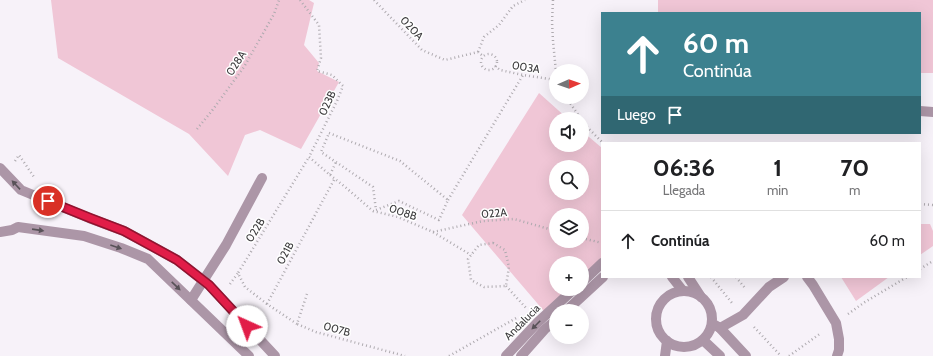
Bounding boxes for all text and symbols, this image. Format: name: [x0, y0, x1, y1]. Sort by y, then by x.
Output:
street label: 020A: [397, 13, 427, 43]
text: 60 m: [683, 26, 749, 60]
icon: ahead: [617, 28, 669, 80]
street label: 028A: [223, 48, 249, 78]
street label: 003A: [511, 58, 541, 76]
text: Continúa: [683, 60, 752, 82]
north arrow: [549, 64, 589, 104]
map controls: [549, 64, 589, 344]
street label: 023B: [315, 88, 339, 118]
icon: arrive: [664, 104, 686, 126]
text: Luego: [617, 106, 656, 124]
button: sound: [549, 112, 589, 152]
text: 06:36: [653, 153, 715, 182]
text: 1: [773, 153, 782, 182]
text: 70: [840, 153, 869, 182]
button: search: [549, 160, 589, 200]
one-way arrow: [11, 180, 21, 190]
text: Llegada: [663, 182, 705, 198]
text: min: [767, 182, 788, 198]
text: m: [849, 182, 860, 198]
pin: [31, 184, 65, 218]
icon: arrive: [37, 190, 59, 212]
street label: 008B: [387, 201, 419, 223]
street label: 022A: [480, 205, 508, 221]
button: layers: [549, 208, 589, 248]
street label: 022B: [242, 215, 268, 245]
one-way arrow: [32, 226, 44, 233]
icon: ahead: [617, 230, 639, 252]
text: Continúa: [651, 232, 709, 250]
text: 60 m: [869, 232, 905, 250]
street label: 021B: [273, 239, 297, 267]
one-way arrow: [111, 244, 123, 250]
button: +: [549, 256, 589, 296]
one-way arrow: [171, 281, 181, 291]
street label: Andalucia: [501, 301, 543, 343]
button: −: [549, 304, 589, 344]
position arrow: [226, 305, 268, 347]
street label: 007B: [322, 319, 352, 339]
one-way arrow: [531, 320, 540, 330]

